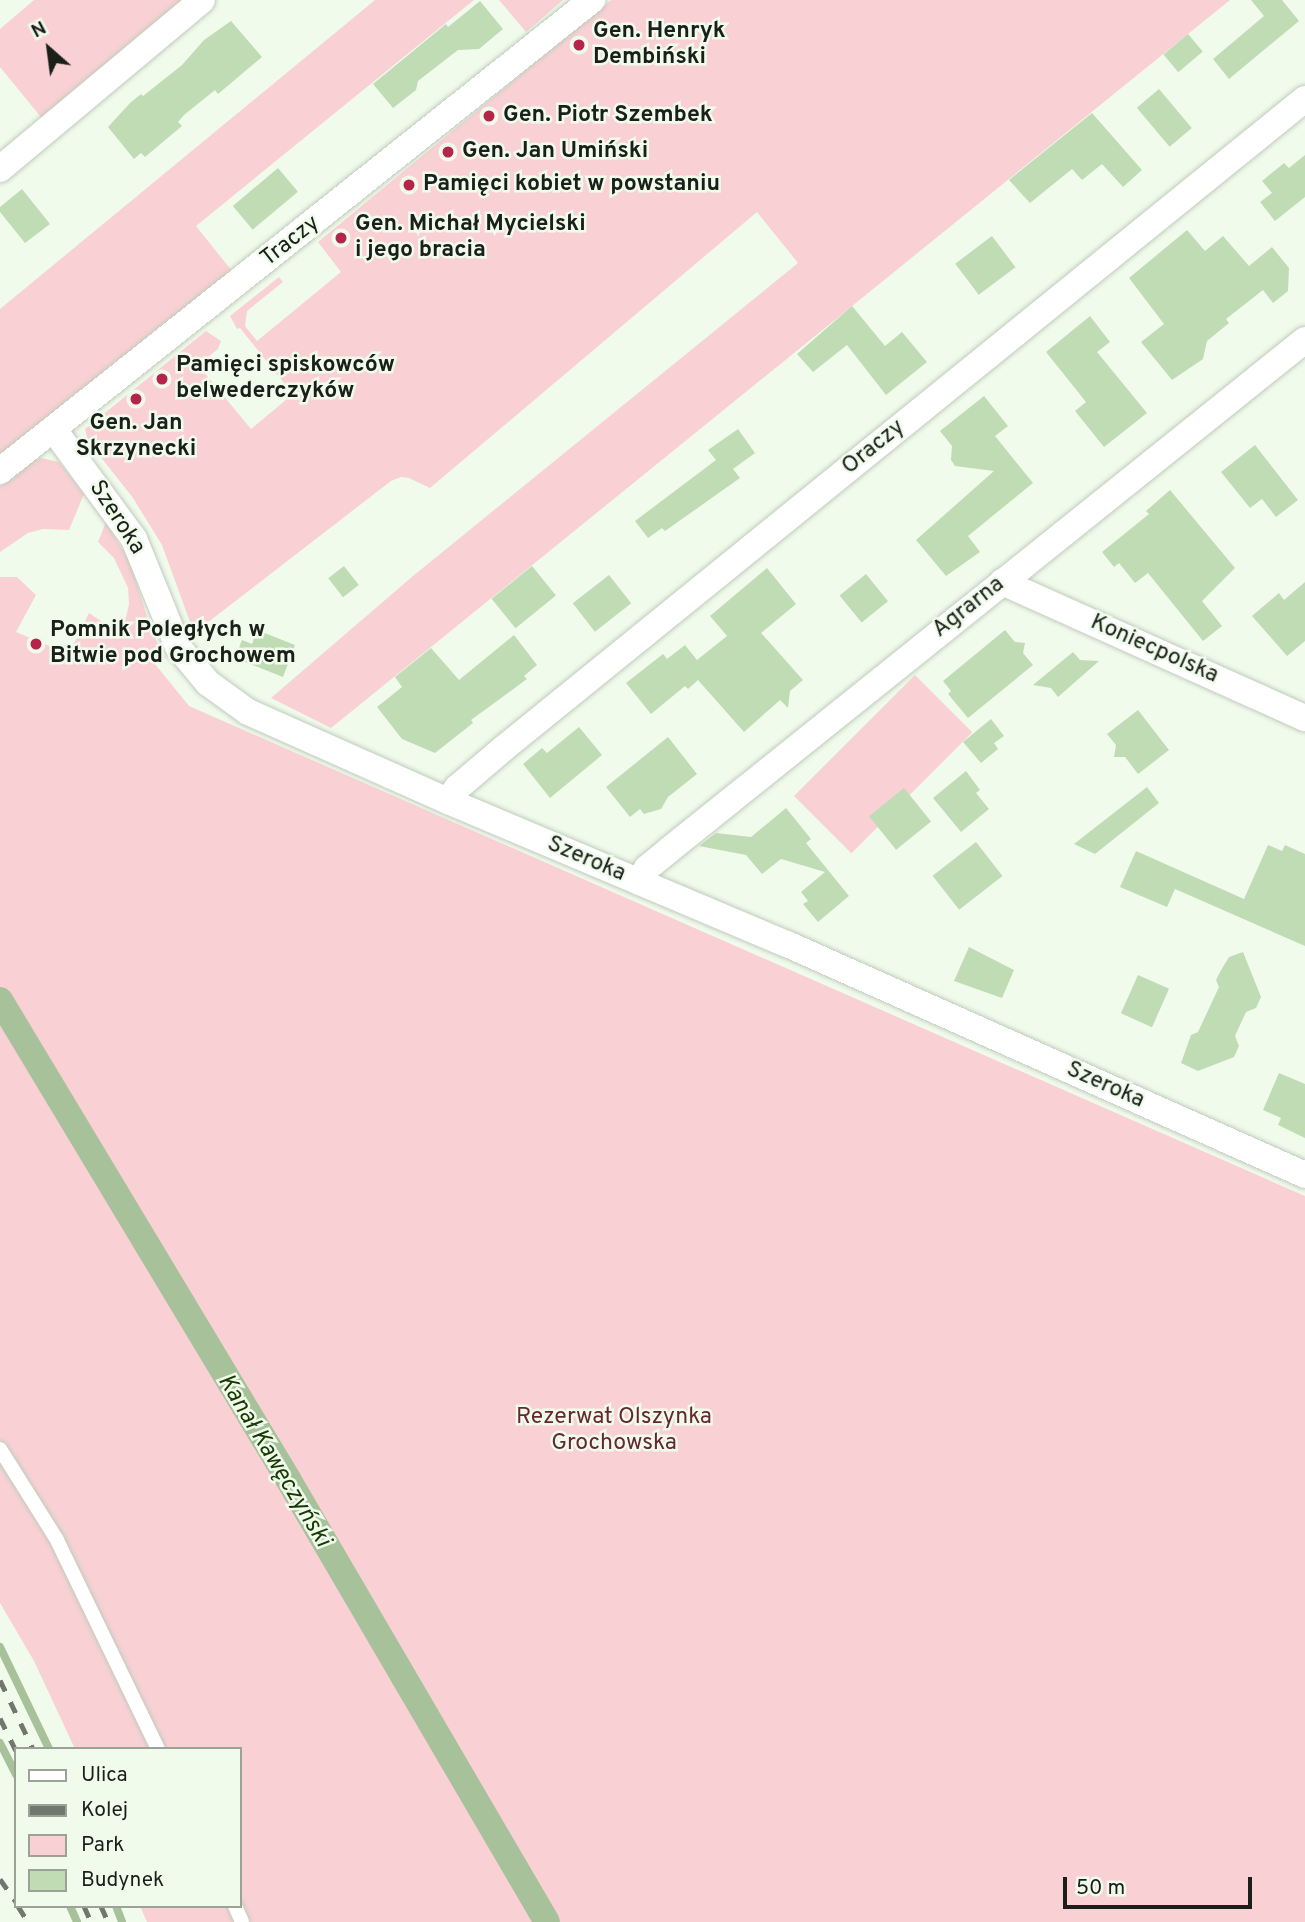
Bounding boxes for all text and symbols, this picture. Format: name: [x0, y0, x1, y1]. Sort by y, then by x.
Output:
north arrow: [14, 14, 84, 84]
text: N: [27, 17, 51, 44]
place label: Gen. Henryk Dembiński: [593, 18, 726, 72]
marker: Gen. Henryk Dembiński: [571, 37, 587, 53]
place label: Gen. Piotr Szembek: [503, 102, 713, 130]
marker: Gen. Piotr Szembek: [481, 108, 497, 124]
place label: Gen. Jan Umiński: [462, 138, 648, 166]
marker: Gen. Jan Umiński: [440, 144, 456, 160]
place label: Pamięci kobiet w powstaniu: [423, 171, 720, 199]
marker: Pamięci kobiet w powstaniu: [401, 177, 417, 193]
street label: Traczy: [256, 210, 326, 274]
place label: Gen. Michał Mycielski i jego bracia: [355, 211, 586, 265]
marker: Gen. Michał Mycielski i jego bracia: [333, 230, 349, 246]
place label: Pamięci spiskowców belwederczyków: [176, 352, 395, 406]
marker: Pamięci spiskowców belwederczyków: [154, 371, 170, 387]
marker: Gen. Jan Skrzynecki: [128, 391, 144, 407]
place label: Gen. Jan Skrzynecki: [76, 410, 196, 464]
street label: Oraczy: [837, 414, 911, 482]
street label: Szeroka: [82, 476, 150, 560]
street label: Agrarna: [928, 571, 1010, 645]
street label: Koniecpolska: [1086, 609, 1222, 691]
place label: Pomnik Poległych w Bitwie pod Grochowem: [50, 617, 296, 671]
marker: Pomnik Poległych w Bitwie pod Grochowem: [28, 636, 44, 652]
street label: Szeroka: [543, 831, 629, 889]
street label: Szeroka: [1062, 1057, 1148, 1115]
water label: Kanał Kawęczyński: [210, 1369, 336, 1553]
park label: Rezerwat Olszynka Grochowska: [516, 1404, 712, 1458]
legend: [14, 1747, 242, 1908]
text: Ulica: [81, 1762, 128, 1789]
text: Kolej: [81, 1797, 128, 1824]
text: Park: [81, 1832, 124, 1859]
scale bar: [1067, 1862, 1256, 1906]
text: Budynek: [81, 1867, 164, 1894]
text: 50 m: [1076, 1875, 1125, 1902]

